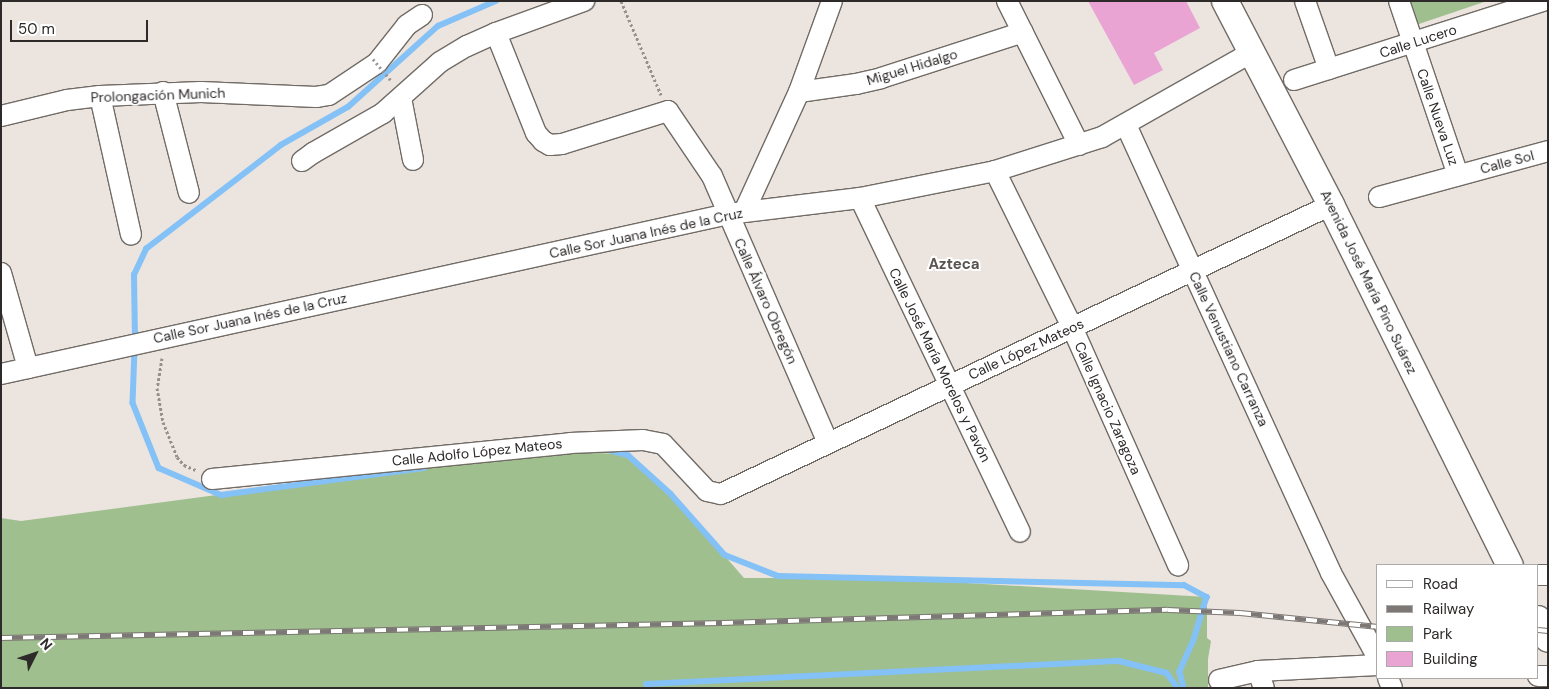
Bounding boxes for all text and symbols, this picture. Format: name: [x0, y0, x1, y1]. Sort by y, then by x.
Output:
scale bar: [12, 10, 150, 42]
text: 50 m: [18, 19, 55, 39]
street label: Calle Lucero: [1377, 21, 1459, 61]
street label: Miguel Hidalgo: [865, 45, 959, 89]
street label: Calle Nueva Luz: [1414, 66, 1462, 168]
street label: Prolongación Munich: [90, 84, 226, 106]
street label: Calle Sol: [1478, 147, 1536, 177]
street label: Avenida José María Pino Suárez: [1317, 187, 1421, 377]
street label: Calle Sor Juana Inés de la Cruz: [548, 204, 744, 262]
street label: Calle Álvaro Obregón: [731, 236, 801, 366]
district label: Azteca: [928, 256, 980, 274]
street label: Calle José María Morelos y Pavón: [886, 265, 994, 465]
street label: Calle Venustiano Carranza: [1186, 269, 1272, 429]
street label: Calle Sor Juana Inés de la Cruz: [152, 289, 348, 347]
street label: Calle López Mateos: [966, 315, 1086, 383]
street label: Calle Ignacio Zaragoza: [1071, 339, 1145, 477]
street label: Calle Adolfo López Mateos: [391, 435, 563, 469]
legend: [1376, 564, 1539, 679]
text: Road: [1423, 574, 1458, 594]
text: Railway: [1423, 599, 1474, 619]
text: Park: [1423, 624, 1453, 644]
north arrow: [10, 629, 60, 679]
text: N: [36, 634, 56, 654]
text: Building: [1423, 649, 1478, 669]

